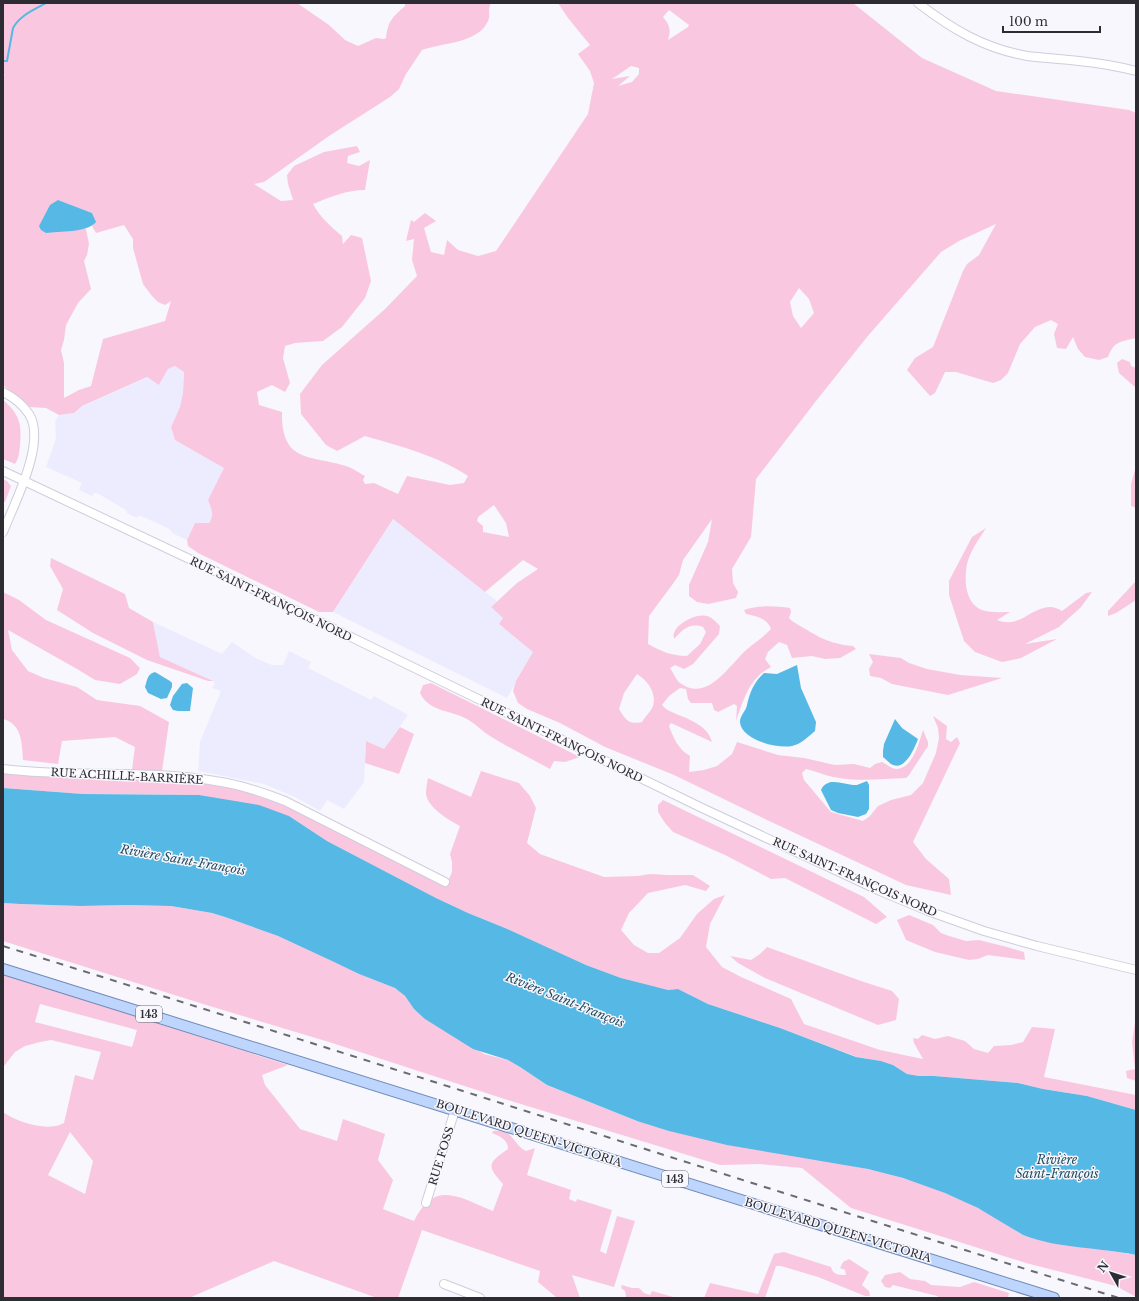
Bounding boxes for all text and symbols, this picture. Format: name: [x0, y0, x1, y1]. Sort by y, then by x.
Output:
scale bar: [1003, 8, 1100, 34]
text: 100 m: [1009, 14, 1048, 29]
street label: RUE SAINT-FRANÇOIS NORD: [188, 554, 355, 645]
street label: RUE SAINT-FRANÇOIS NORD: [479, 695, 646, 786]
street label: RUE ACHILLE-BARRIÈRE: [50, 765, 204, 787]
street label: RUE SAINT-FRANÇOIS NORD: [771, 834, 940, 920]
water label: Rivière Saint-François: [118, 841, 247, 878]
water label: Rivière Saint-François: [503, 968, 627, 1030]
road number: 143: [136, 1006, 162, 1022]
street label: BOULEVARD QUEEN-VICTORIA: [434, 1096, 624, 1170]
street label: RUE FOSS: [425, 1125, 457, 1187]
water label: Rivière Saint-François: [1015, 1152, 1099, 1181]
road number: 143: [662, 1171, 688, 1187]
street label: BOULEVARD QUEEN-VICTORIA: [743, 1195, 934, 1265]
north arrow: [1091, 1253, 1131, 1293]
text: N: [1095, 1258, 1112, 1275]

